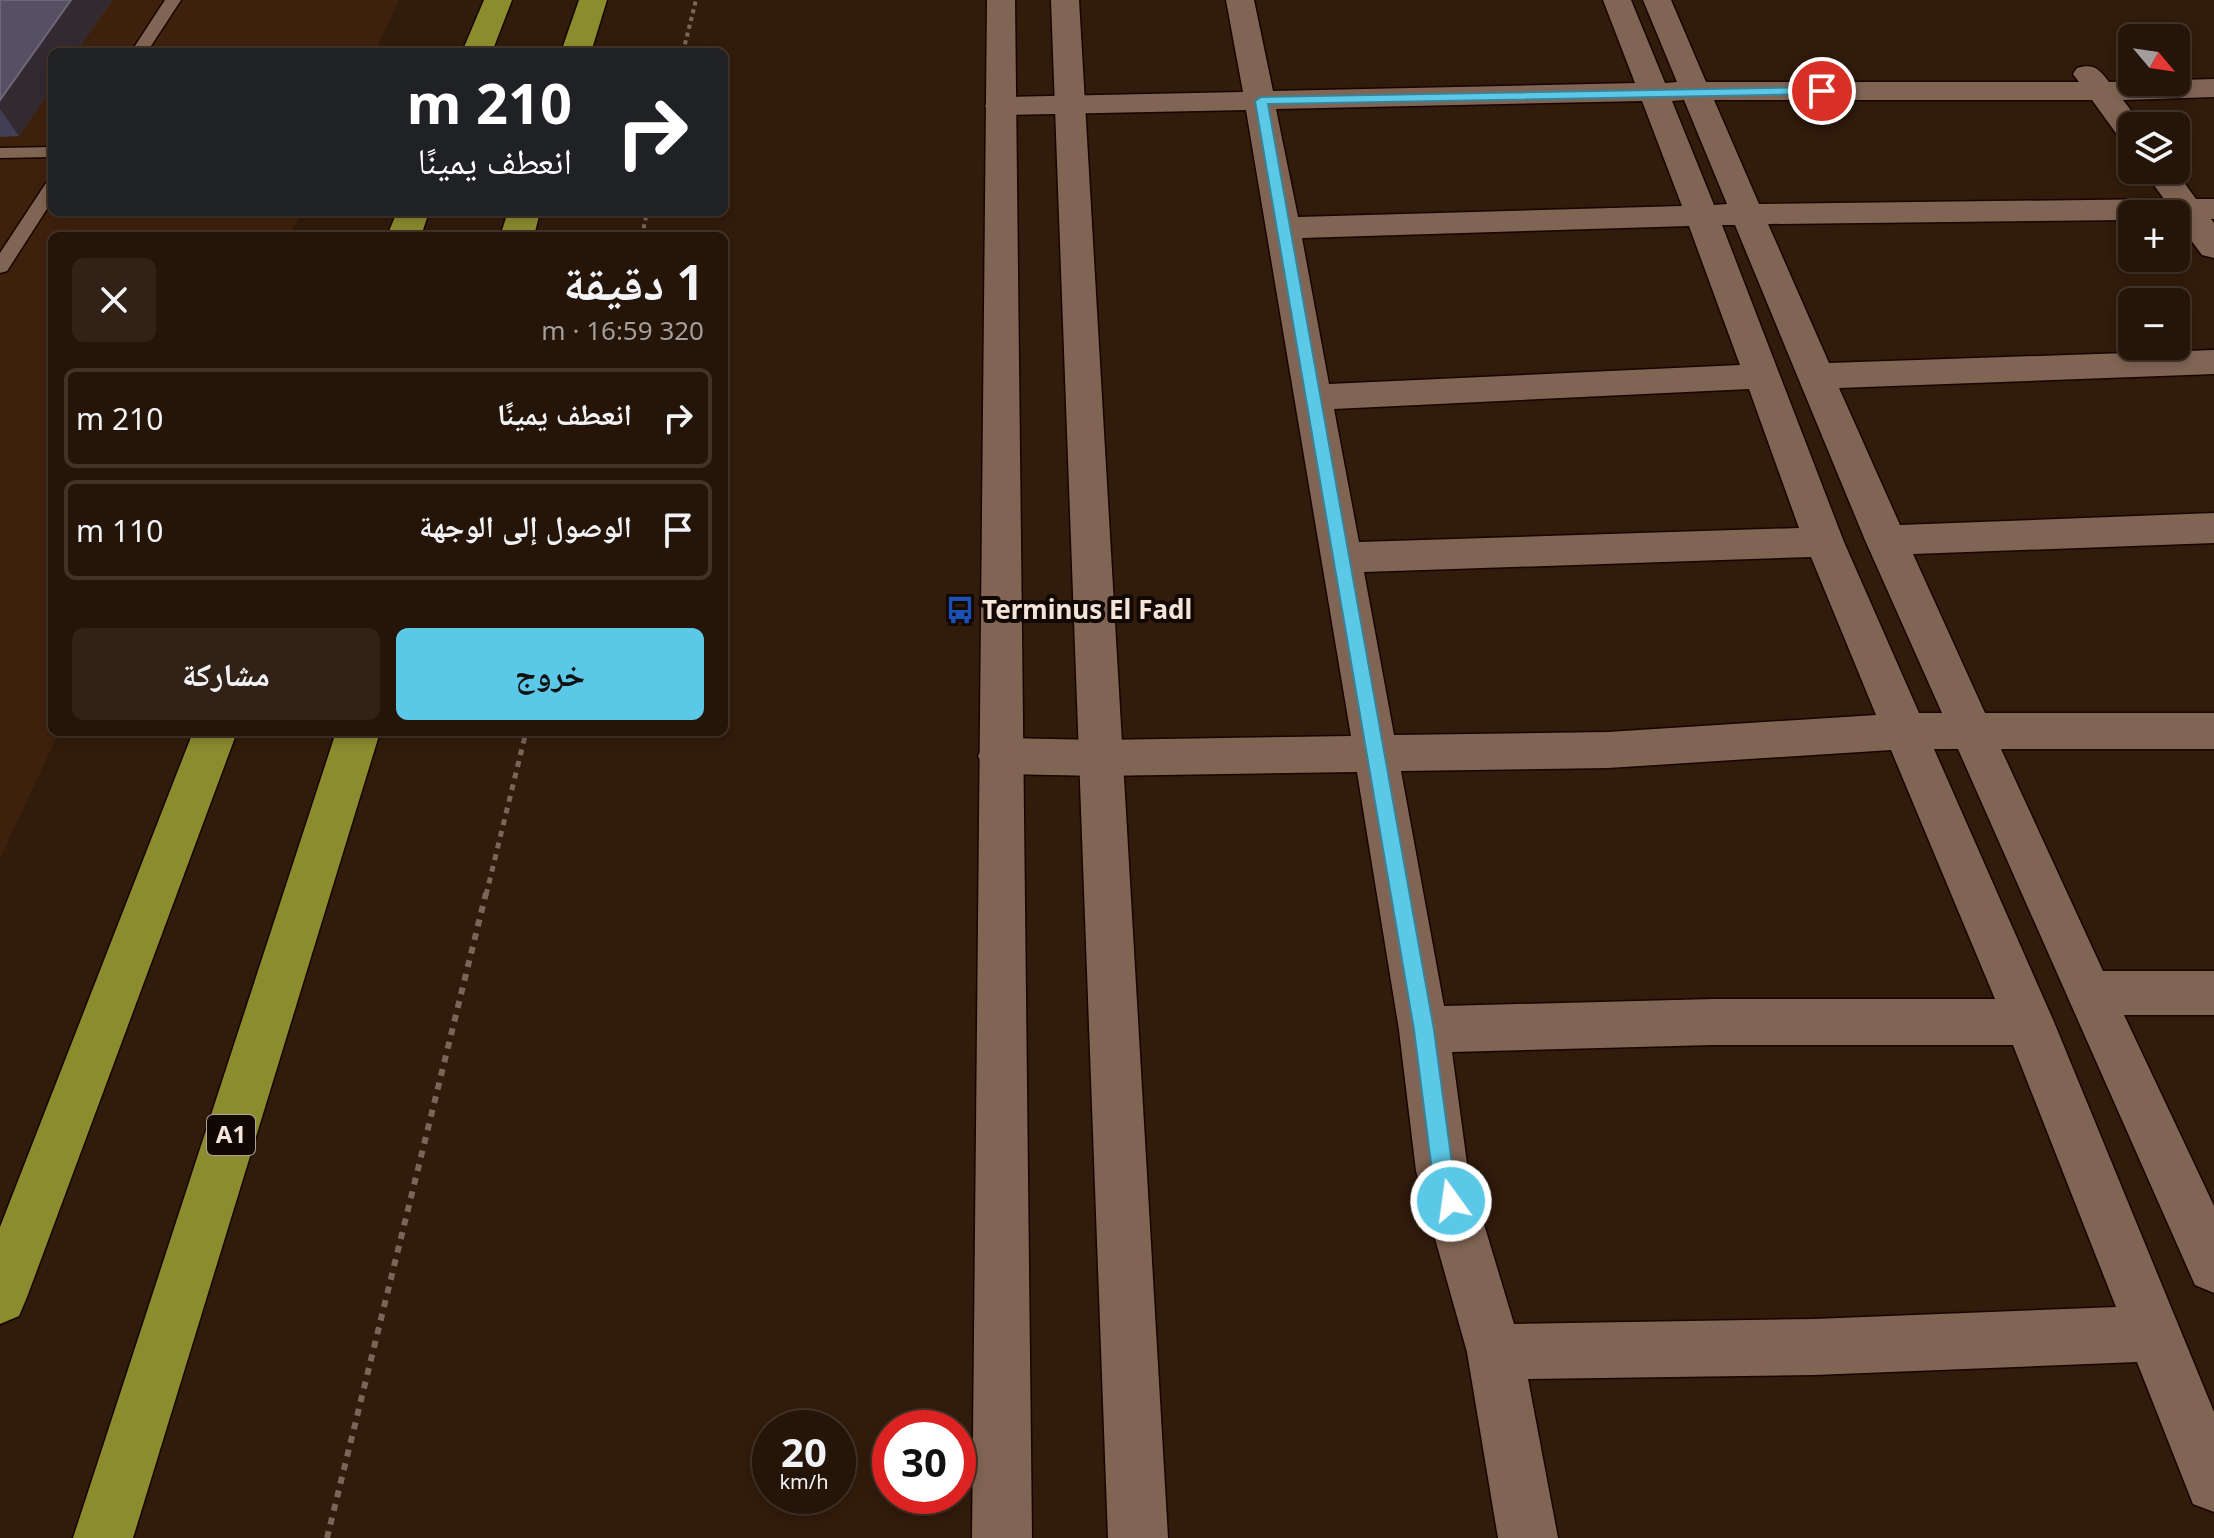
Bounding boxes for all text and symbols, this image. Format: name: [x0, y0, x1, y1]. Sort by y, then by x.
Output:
north arrow: [2118, 24, 2190, 96]
map controls: [2118, 24, 2190, 360]
pin: [1788, 57, 1856, 125]
text: 210 m: [407, 64, 572, 140]
icon: arrive: [1800, 69, 1844, 113]
icon: right: [600, 80, 704, 184]
button: layers: [2118, 112, 2190, 184]
text: انعطف يمينًا: [417, 136, 572, 185]
button: +: [2118, 200, 2190, 272]
text: 1 دقيقة: [563, 249, 704, 314]
button: close: [72, 258, 156, 342]
button: −: [2118, 288, 2190, 360]
text: 320 m · 16:59: [541, 312, 704, 348]
text: انعطف يمينًا: [497, 393, 632, 434]
icon: right: [656, 396, 700, 440]
text: 210 m: [76, 398, 163, 439]
text: الوصول إلى الوجهة: [419, 505, 632, 546]
icon: arrive: [656, 508, 700, 552]
text: 110 m: [76, 510, 163, 551]
place label: Terminus El Fadl: [982, 591, 1192, 627]
bus stop icon: Terminus El Fadl: [945, 595, 975, 625]
button: مشاركة: [72, 628, 380, 720]
button: خروج: [396, 628, 704, 720]
road number: A1: [207, 1115, 255, 1155]
position arrow: [1409, 1159, 1493, 1243]
speed limit sign: 30: [872, 1410, 976, 1514]
text: 20: [781, 1424, 827, 1479]
text: km/h: [779, 1468, 829, 1495]

